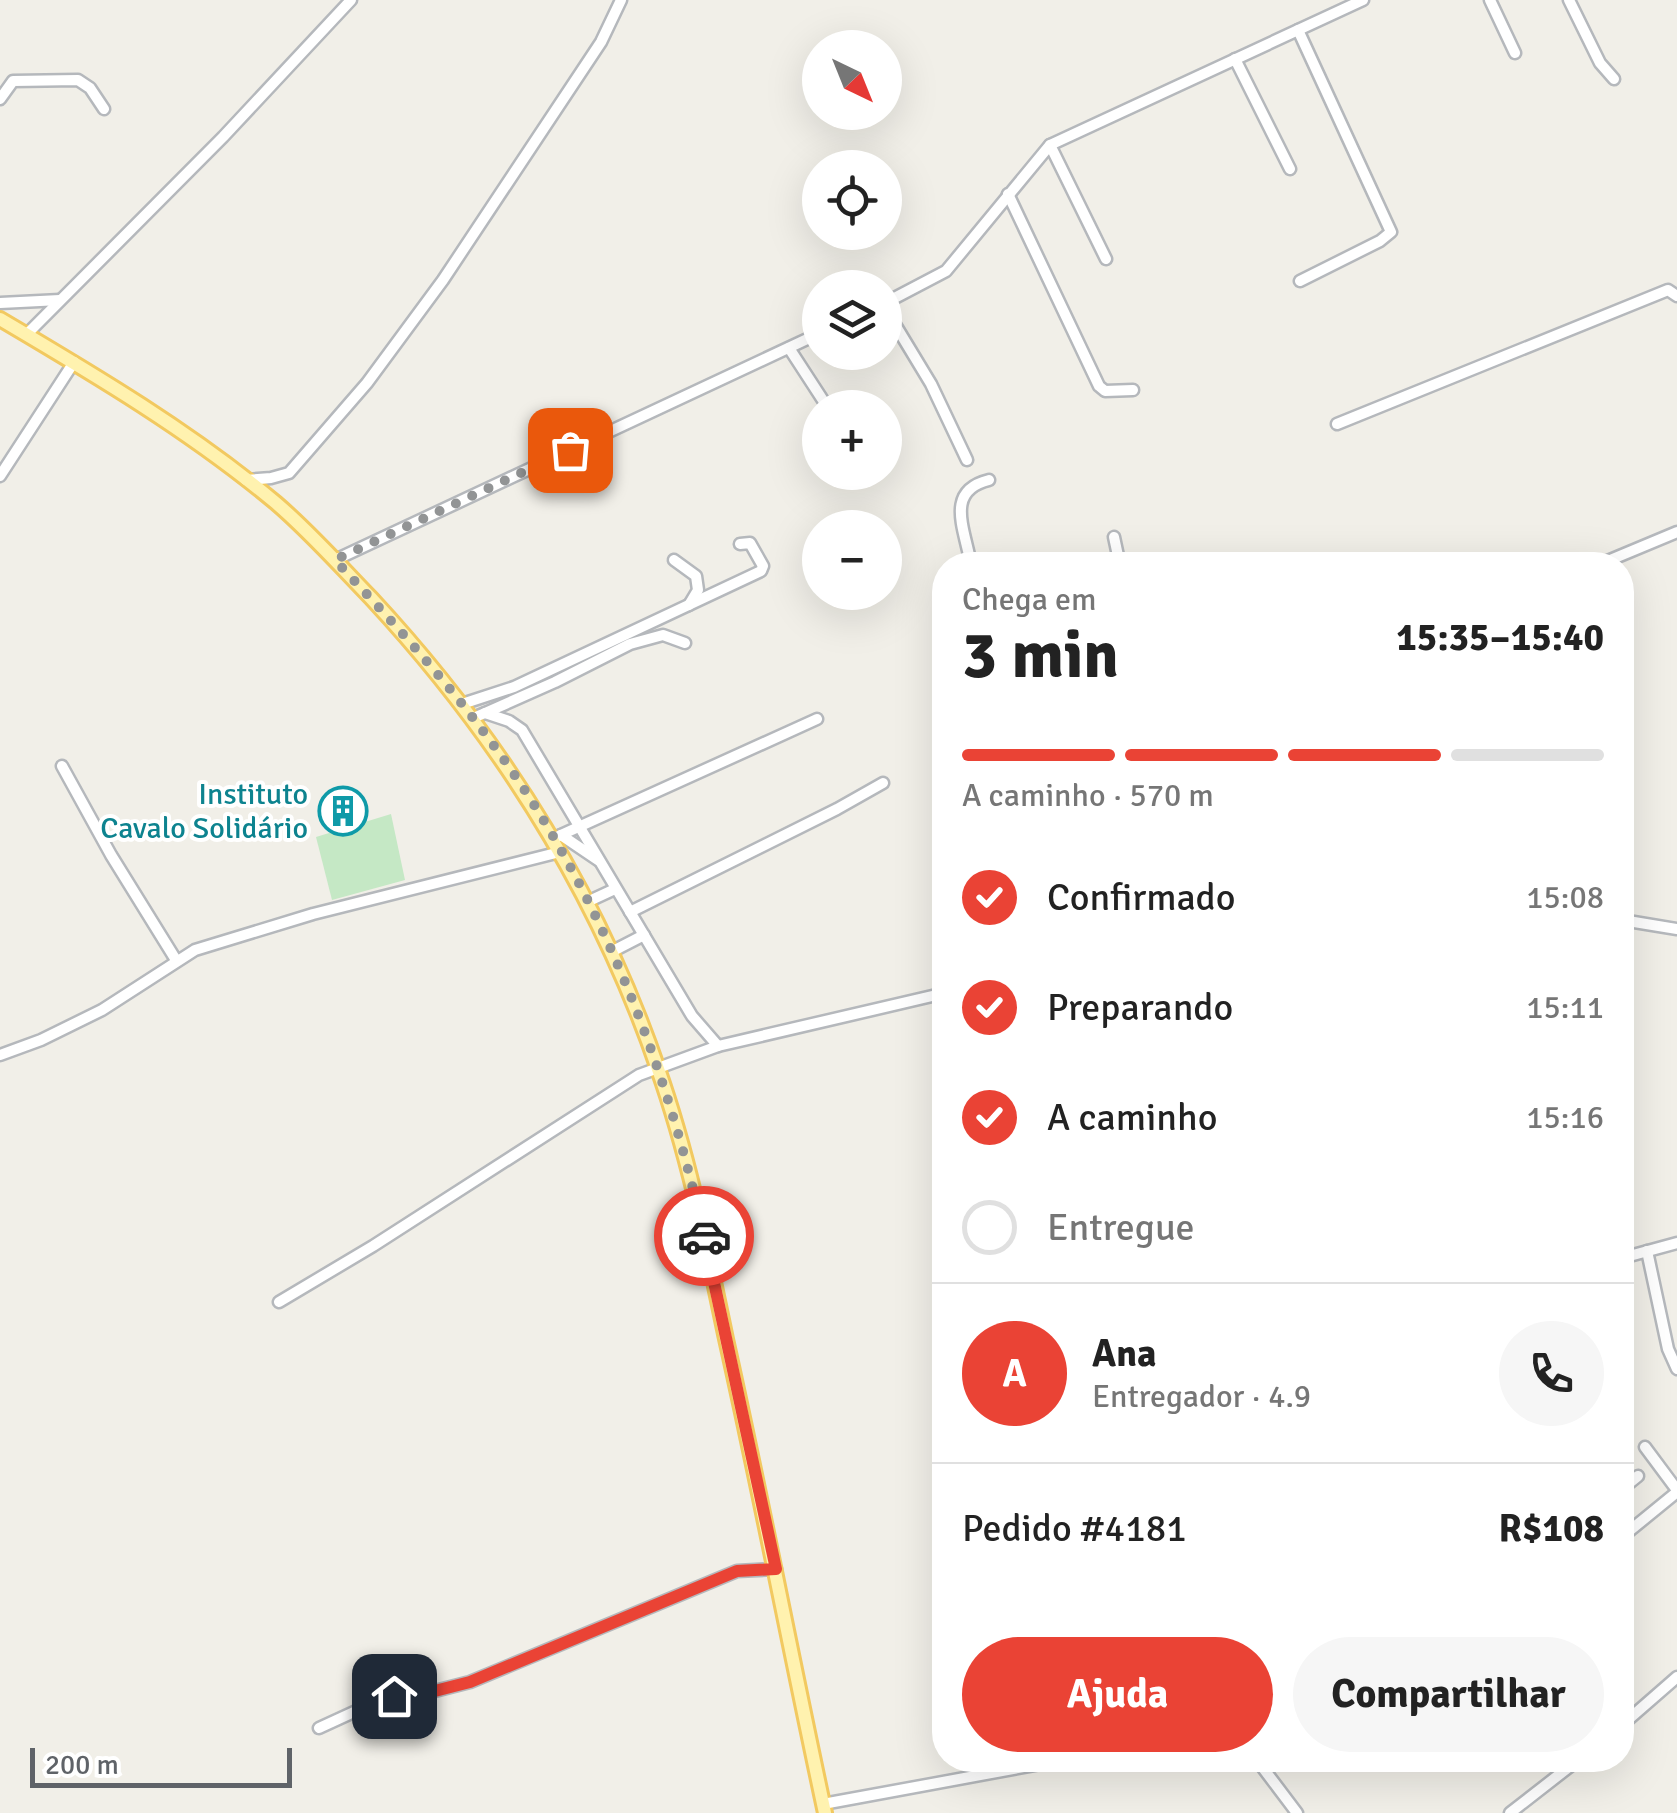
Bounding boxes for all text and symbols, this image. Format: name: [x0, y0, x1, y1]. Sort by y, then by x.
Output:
north arrow: [802, 30, 902, 130]
map controls: [802, 30, 902, 610]
button: locate: [802, 150, 902, 250]
button: layers: [802, 270, 902, 370]
button: +: [802, 390, 902, 490]
pin: [528, 408, 613, 493]
icon: bag: [543, 423, 598, 478]
button: −: [802, 510, 902, 610]
text: Chega em: [962, 580, 1096, 619]
text: 15:35–15:40: [1396, 614, 1604, 661]
text: 3 min: [962, 616, 1119, 696]
place label: Instituto Cavalo Solidário: [100, 776, 308, 847]
text: A caminho · 570 m: [962, 776, 1214, 815]
building icon: Instituto Cavalo Solidário: [317, 785, 369, 837]
icon: check: [962, 870, 1017, 925]
text: Confirmado: [1047, 874, 1236, 921]
text: 15:08: [1526, 878, 1604, 917]
icon: check: [962, 980, 1017, 1035]
text: Preparando: [1047, 984, 1233, 1031]
text: 15:11: [1526, 988, 1604, 1027]
icon: check: [962, 1090, 1017, 1145]
text: A caminho: [1047, 1094, 1218, 1141]
text: 15:16: [1526, 1098, 1604, 1137]
courier: [654, 1186, 754, 1286]
text: Entregue: [1047, 1204, 1195, 1251]
icon: car: [677, 1209, 732, 1264]
button: phone: [1499, 1321, 1604, 1426]
text: Ana: [1092, 1330, 1157, 1377]
text: A: [1002, 1350, 1027, 1397]
text: Entregador · 4.9: [1092, 1377, 1311, 1416]
text: Pedido #4181: [962, 1505, 1187, 1552]
text: R$108: [1499, 1505, 1604, 1552]
button: Ajuda: [962, 1637, 1273, 1752]
button: Compartilhar: [1293, 1637, 1604, 1752]
pin: [352, 1654, 437, 1739]
icon: home: [367, 1669, 422, 1724]
scale bar: [30, 1743, 292, 1788]
text: 200 m: [45, 1748, 119, 1782]

